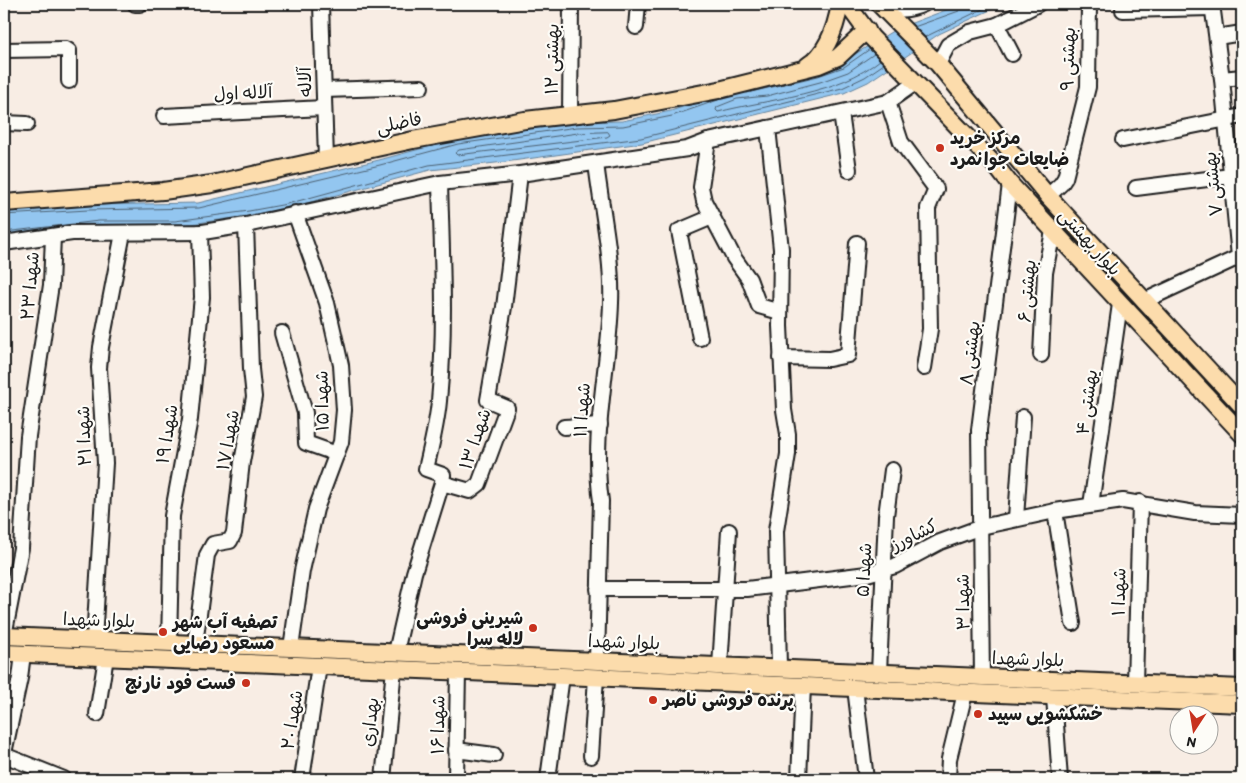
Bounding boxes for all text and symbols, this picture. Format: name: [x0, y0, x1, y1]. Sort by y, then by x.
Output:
street label: بهشتی ۱۲: [540, 23, 564, 95]
street label: بهشتی ۹: [1056, 27, 1080, 91]
street label: آلاله: [293, 65, 317, 97]
street label: آلاله اول: [213, 80, 274, 106]
street label: فاضلی: [374, 107, 424, 139]
place label: مرکز خرید ضایعات جوانمرد: [950, 127, 1069, 171]
marker: مرکز خرید ضایعات جوانمرد: [934, 142, 946, 154]
street label: بهشتی ۷: [1199, 150, 1227, 218]
street label: بلوار بهشتی: [1054, 204, 1126, 280]
street label: شهدا ۲۳: [16, 251, 44, 321]
street label: بهشتی ۶: [1013, 258, 1041, 324]
street label: بهشتی ۸: [955, 319, 985, 387]
street label: یهشتی ۴: [1072, 368, 1102, 436]
street label: شهدا ۱۵: [310, 370, 334, 432]
street label: شهدا ۱۱: [569, 382, 595, 438]
street label: شهدا ۱۹: [151, 403, 183, 465]
street label: شهدا ۲۱: [72, 405, 96, 467]
street label: شهدا ۱۳: [454, 406, 496, 472]
street label: شهدا ۱۷: [212, 408, 244, 472]
street label: کشاورز: [885, 514, 941, 557]
street label: شهدا ۵: [852, 542, 876, 598]
street label: شهدا ۱: [1108, 568, 1130, 616]
street label: شهدا ۳: [952, 573, 974, 631]
place label: شیرینی فروشی لاله سرا: [416, 607, 523, 650]
street label: بلوار شهدا: [62, 608, 136, 632]
place label: تصفیه آب شهر مسعود رضایی: [171, 611, 278, 655]
marker: شیرینی فروشی لاله سرا: [527, 622, 539, 634]
marker: تصفیه آب شهر مسعود رضایی: [157, 626, 169, 638]
street label: بلوار شهدا: [587, 630, 661, 654]
street label: بلوار شهدا: [991, 647, 1065, 671]
place label: فست فود نارنج: [125, 672, 236, 694]
marker: فست فود نارنج: [240, 677, 252, 689]
street label: شهدا ۲۰: [276, 689, 308, 751]
place label: پرنده فروشی ناصر: [661, 689, 794, 712]
marker: پرنده فروشی ناصر: [647, 694, 659, 706]
street label: شهدا ۱۶: [426, 695, 450, 755]
street label: بهداری: [356, 696, 384, 748]
place label: خشکشویی سپید: [988, 703, 1103, 726]
north arrow: [1168, 706, 1218, 756]
marker: خشکشویی سپید: [972, 708, 984, 720]
text: N: [1185, 733, 1198, 752]

